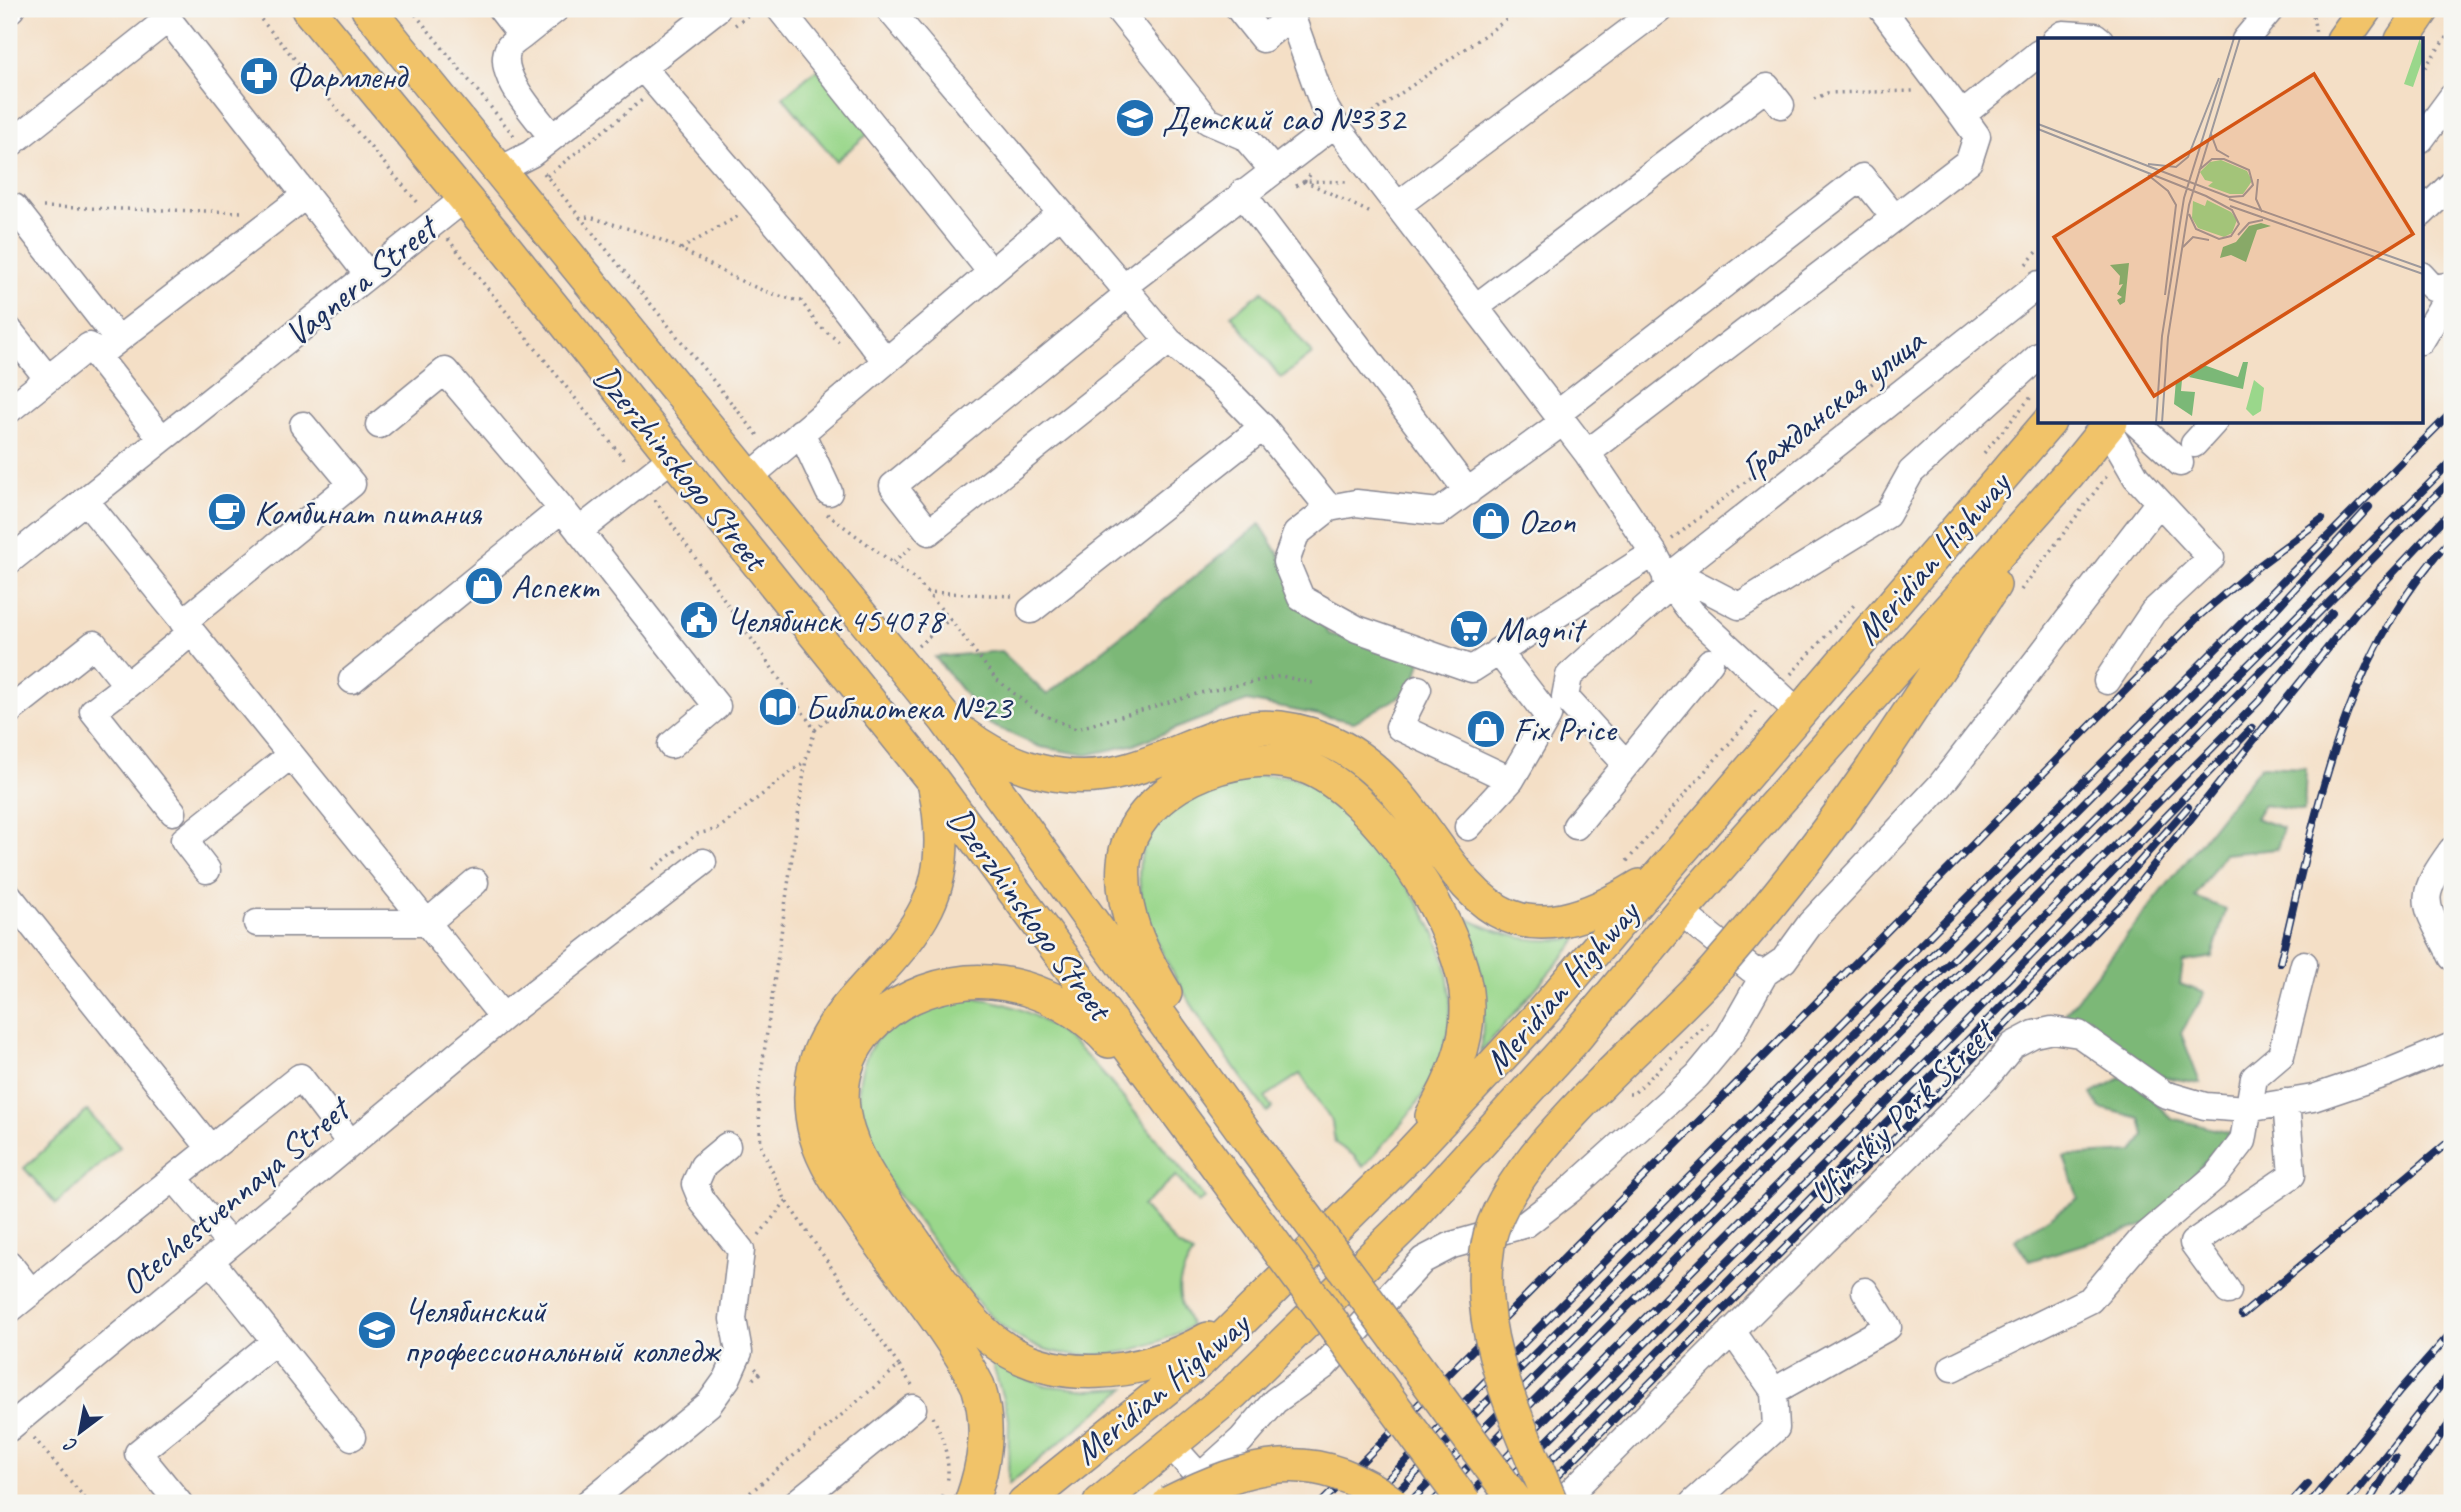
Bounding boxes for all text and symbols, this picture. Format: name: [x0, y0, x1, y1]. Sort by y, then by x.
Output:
inset map: [2038, 38, 2422, 424]
place label: Фармленд: [286, 54, 409, 99]
pharmacy icon: Фармленд: [238, 55, 280, 97]
place label: Детский cад №332: [1162, 96, 1408, 141]
school or university icon: Детский cад №332: [1114, 97, 1156, 139]
street label: Vagnera Street: [275, 204, 449, 356]
street label: Гражданская улица: [1731, 317, 1936, 490]
street label: Dzerzhinskogo Street: [584, 355, 779, 582]
street label: Meridian Highway: [1845, 460, 2022, 654]
place label: Комбинат питания: [254, 490, 482, 535]
cafe icon: Комбинат питания: [206, 491, 248, 533]
place label: Ozon: [1518, 499, 1576, 544]
shop icon: Ozon: [1470, 500, 1512, 542]
place label: Аспект: [511, 564, 600, 609]
shop icon: Аспект: [463, 565, 505, 607]
place label: Челябинск 454078: [726, 598, 946, 643]
public building icon: Челябинск 454078: [678, 599, 720, 641]
place label: Magnit: [1496, 607, 1587, 652]
supermarket icon: Magnit: [1448, 608, 1490, 650]
place label: Библиотека №23: [805, 685, 1014, 730]
library icon: Библиотека №23: [757, 686, 799, 728]
place label: Fix Price: [1513, 707, 1618, 752]
shop icon: Fix Price: [1465, 708, 1507, 750]
street label: Dzerzhinskogo Street: [937, 798, 1124, 1031]
street label: Meridian Highway: [1474, 889, 1651, 1083]
street label: Ufimskiy Park Street: [1800, 1009, 2006, 1215]
street label: Otechestvennaya Street: [111, 1085, 361, 1305]
place label: Челябинский профессиональный колледж: [404, 1288, 722, 1373]
street label: Meridian Highway: [1065, 1300, 1260, 1475]
school or university icon: Челябинский профессиональный колледж: [356, 1309, 398, 1351]
north arrow: [46, 1396, 116, 1466]
text: С: [59, 1432, 82, 1458]

